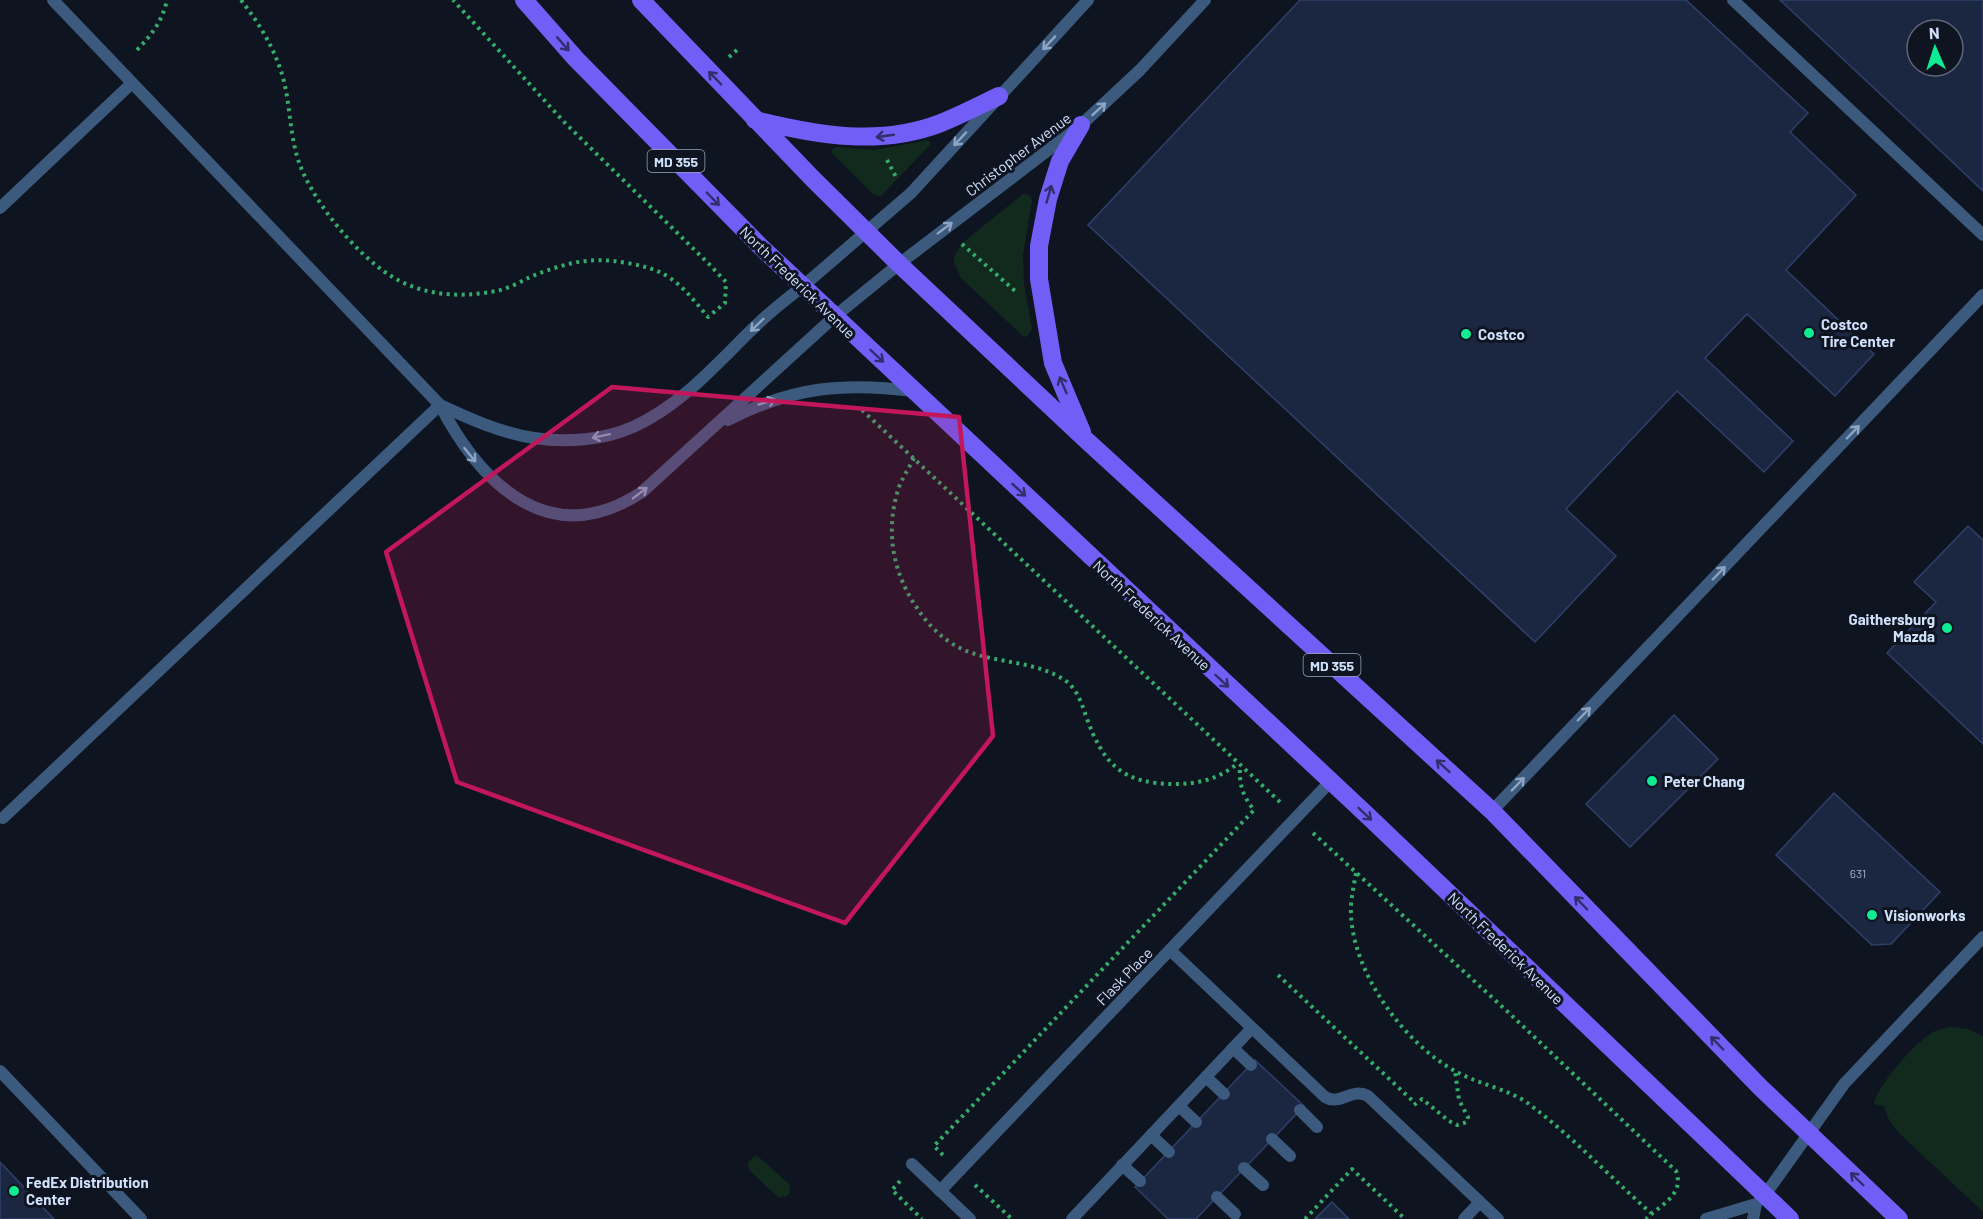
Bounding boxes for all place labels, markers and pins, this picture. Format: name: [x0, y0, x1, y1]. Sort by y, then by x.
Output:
place label: Costco Tire Center: [1821, 315, 1896, 350]
place label: Costco: [1478, 325, 1525, 343]
marker: Costco Tire Center: [1802, 326, 1816, 340]
marker: Costco: [1459, 327, 1473, 341]
place label: Gaithersburg Mazda: [1849, 610, 1935, 645]
marker: Gaithersburg Mazda: [1940, 621, 1954, 635]
place label: Peter Chang: [1664, 772, 1745, 790]
marker: Peter Chang: [1645, 774, 1659, 788]
place label: Visionworks: [1884, 906, 1966, 924]
marker: Visionworks: [1865, 908, 1879, 922]
place label: FedEx Distribution Center: [26, 1173, 149, 1208]
marker: FedEx Distribution Center: [7, 1184, 21, 1198]

